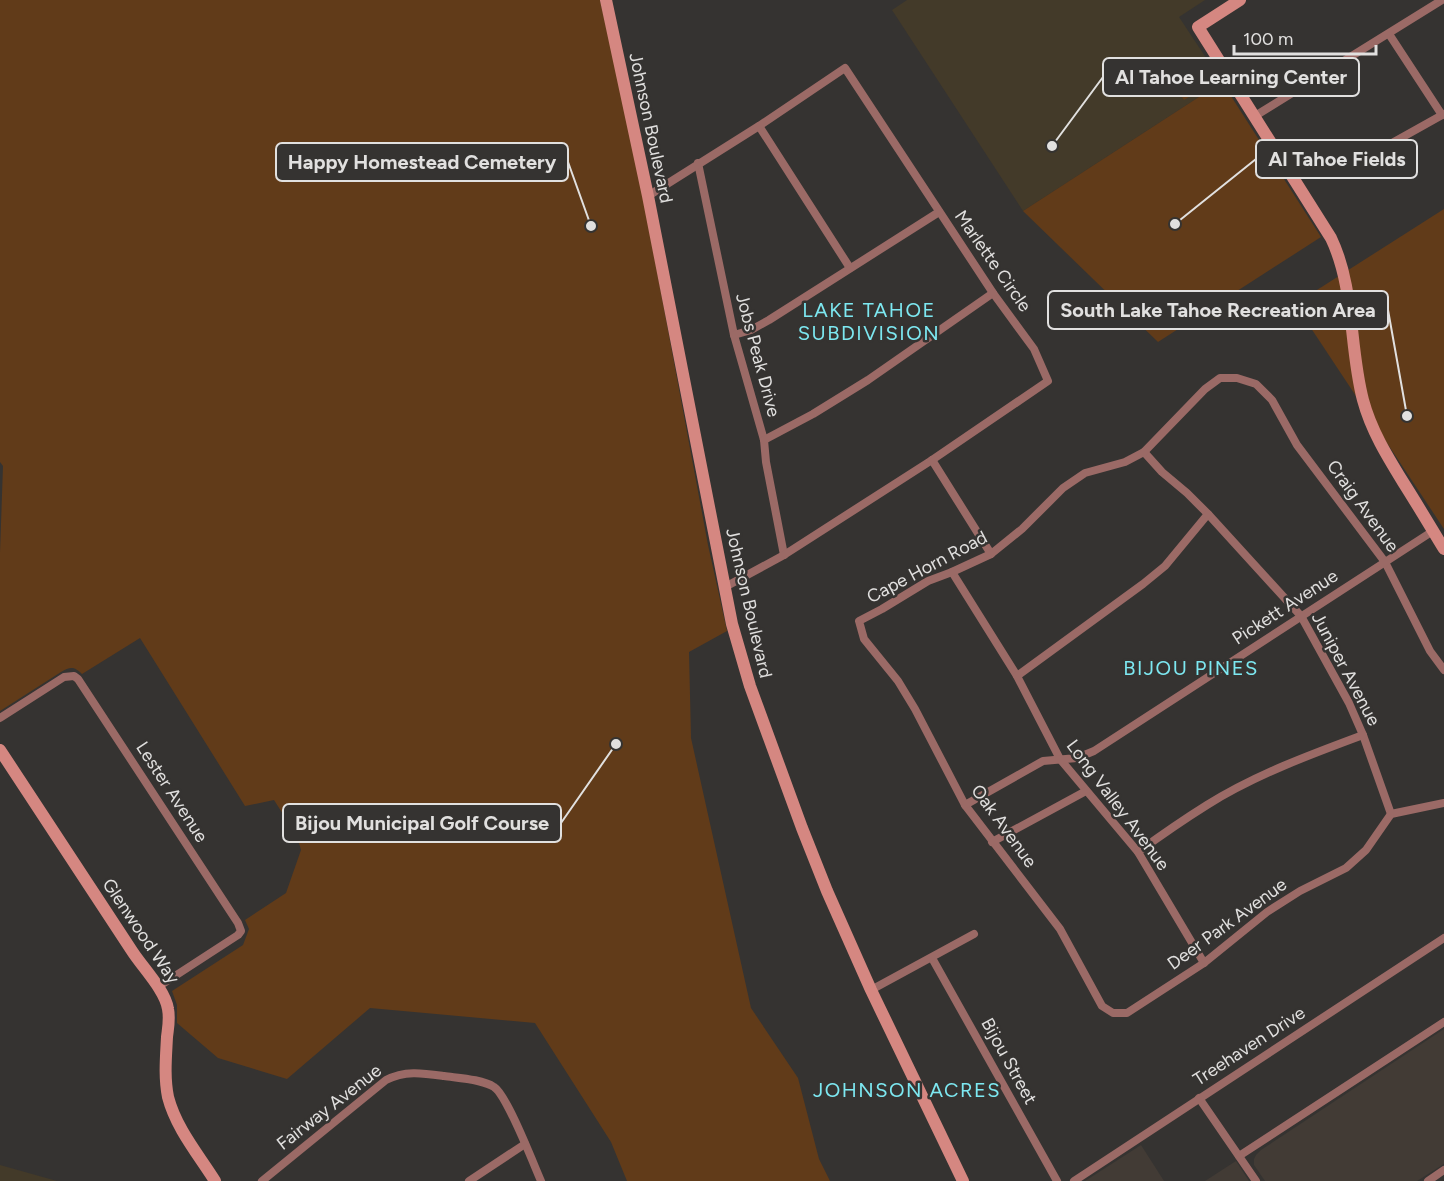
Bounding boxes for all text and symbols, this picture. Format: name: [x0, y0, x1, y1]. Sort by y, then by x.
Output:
scale bar: [1234, 18, 1376, 56]
text: 100 m: [1243, 28, 1293, 50]
street label: Johnson Boulevard: [624, 51, 678, 205]
callout: Al Tahoe Learning Center: [1103, 58, 1359, 96]
text: Al Tahoe Learning Center: [1115, 65, 1347, 89]
callout: Al Tahoe Fields: [1256, 140, 1417, 178]
callout: Happy Homestead Cemetery: [276, 143, 568, 181]
text: Al Tahoe Fields: [1268, 147, 1406, 171]
text: Happy Homestead Cemetery: [288, 150, 557, 174]
street label: Marlette Circle: [950, 206, 1036, 316]
street label: Jobs Peak Drive: [731, 291, 785, 419]
callout: South Lake Tahoe Recreation Area: [1048, 291, 1388, 329]
district label: LAKE TAHOE SUBDIVISION: [798, 298, 940, 345]
text: South Lake Tahoe Recreation Area: [1060, 298, 1376, 322]
street label: Craig Avenue: [1322, 456, 1404, 556]
street label: Johnson Boulevard: [721, 526, 777, 680]
street label: Cape Horn Road: [863, 526, 991, 608]
street label: Pickett Avenue: [1228, 565, 1342, 649]
street label: Juniper Avenue: [1307, 608, 1385, 730]
district label: BIJOU PINES: [1123, 656, 1259, 680]
street label: Long Valley Avenue: [1062, 735, 1174, 875]
street label: Lester Avenue: [131, 738, 213, 847]
street label: Oak Avenue: [967, 780, 1042, 872]
callout: Bijou Municipal Golf Course: [283, 804, 561, 842]
text: Bijou Municipal Golf Course: [295, 811, 549, 835]
street label: Deer Park Avenue: [1163, 873, 1291, 975]
street label: Glenwood Way: [98, 874, 185, 988]
street label: Treehaven Drive: [1189, 1002, 1309, 1090]
street label: Bijou Street: [976, 1014, 1042, 1108]
street label: Fairway Avenue: [272, 1059, 386, 1155]
district label: JOHNSON ACRES: [813, 1078, 1001, 1102]

